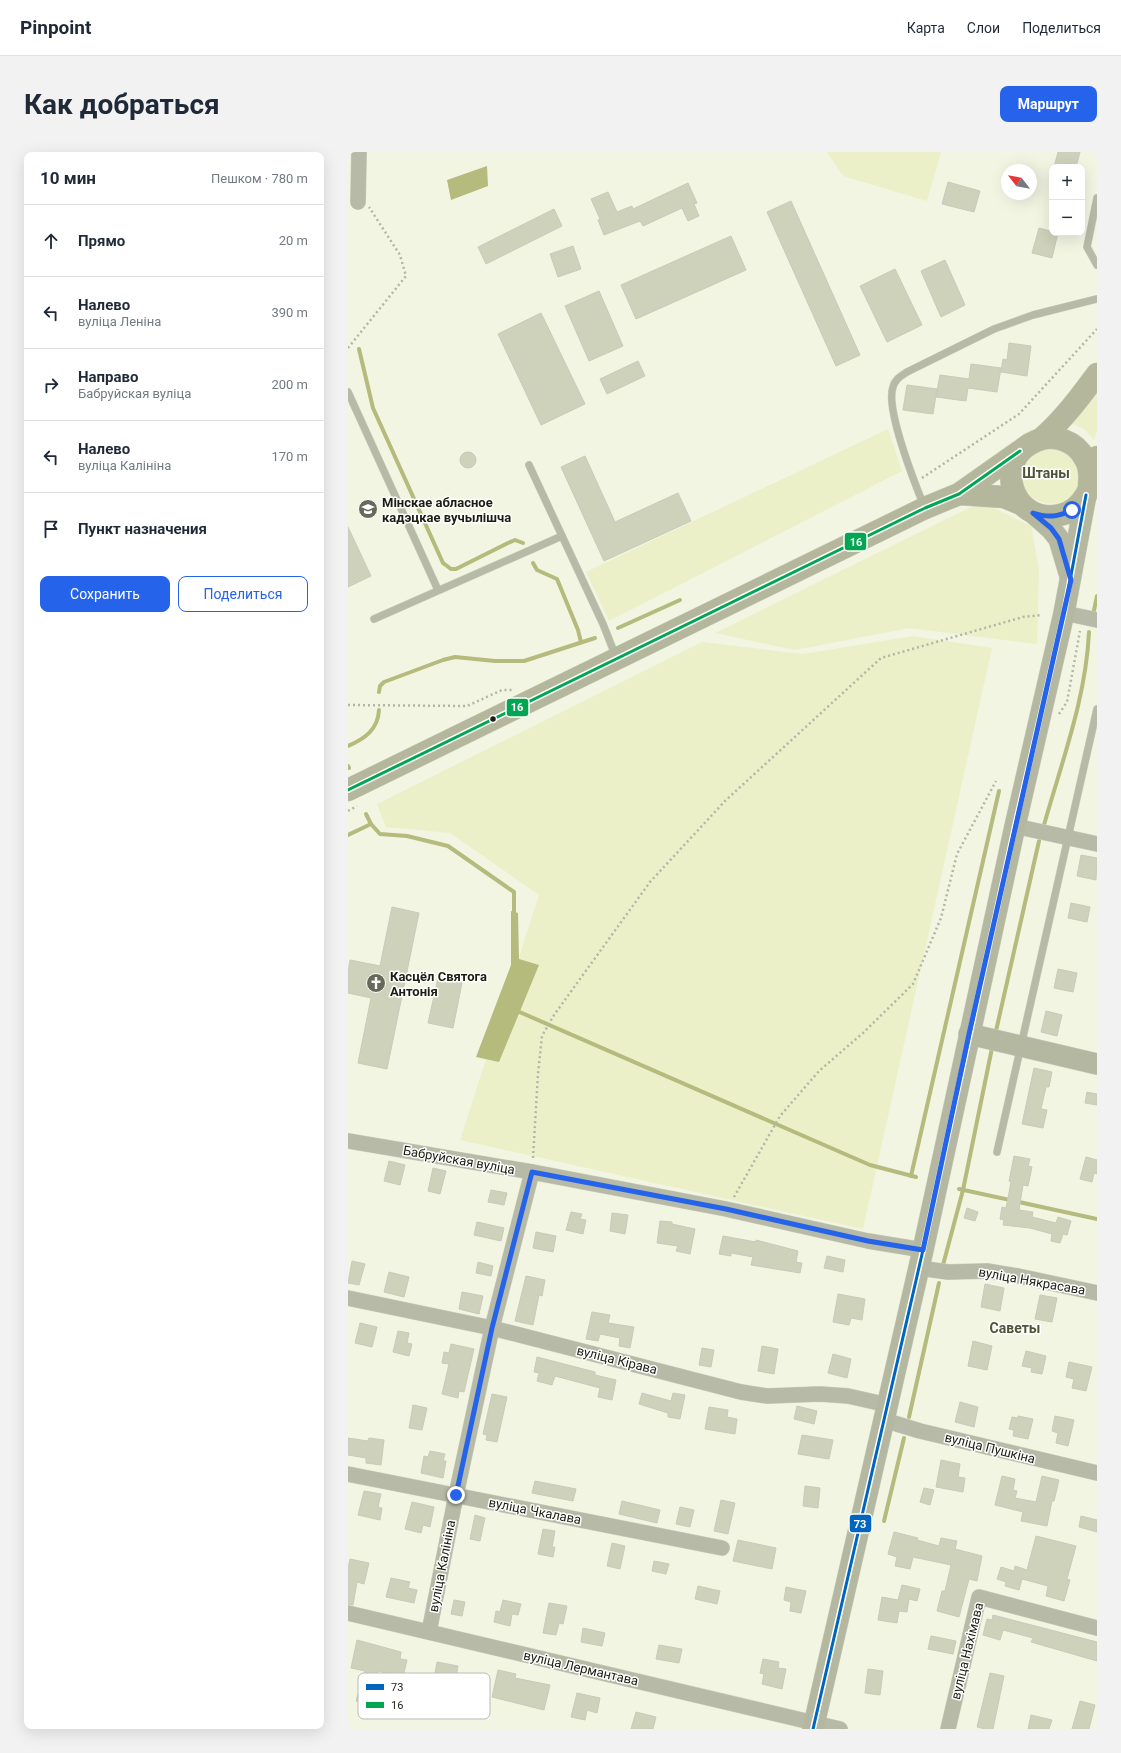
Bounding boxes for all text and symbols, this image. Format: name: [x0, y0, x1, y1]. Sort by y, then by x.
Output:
text: Pinpoint: [20, 16, 91, 39]
text: Карта: [907, 20, 945, 36]
text: Слои: [967, 20, 1000, 36]
text: Поделиться: [1022, 20, 1101, 36]
button: Маршрут: [1000, 86, 1097, 122]
text: Как добраться: [24, 88, 220, 121]
north arrow: [1001, 164, 1037, 200]
map controls: [1049, 164, 1085, 236]
button: +: [1049, 164, 1085, 200]
text: 10 мин: [40, 168, 96, 188]
text: Пешком · 780 m: [211, 171, 308, 186]
button: −: [1049, 200, 1085, 236]
icon: ahead: [40, 230, 62, 252]
text: Прямо: [78, 232, 125, 250]
text: 20 m: [279, 233, 308, 248]
text: Налево: [78, 296, 130, 314]
icon: left: [40, 302, 62, 324]
text: 390 m: [271, 305, 308, 320]
text: вуліца Леніна: [78, 314, 161, 329]
text: Направо: [78, 368, 139, 386]
icon: right: [40, 374, 62, 396]
text: 200 m: [271, 377, 308, 392]
text: Бабруйская вуліца: [78, 386, 191, 401]
text: Налево: [78, 440, 130, 458]
icon: left: [40, 446, 62, 468]
text: 170 m: [271, 449, 308, 464]
text: вуліца Калініна: [78, 458, 171, 473]
district label: Штаны: [1022, 465, 1070, 481]
place label: Мінскае абласное кадэцкае вучылішча: [382, 495, 511, 525]
school or university icon: Мінскае абласное кадэцкае вучылішча: [357, 498, 379, 520]
route start: [1063, 501, 1081, 519]
icon: arrive: [40, 518, 62, 540]
text: Пункт назначения: [78, 520, 207, 538]
line badge: 16: [844, 532, 867, 551]
text: 16: [850, 536, 862, 549]
button: Сохранить: [40, 576, 170, 612]
button: Поделиться: [178, 576, 308, 612]
line badge: 16: [506, 698, 529, 717]
text: 16: [511, 701, 523, 714]
unlabelled marker: [488, 714, 498, 724]
place label: Касцёл Святога Антонія: [390, 969, 487, 999]
church icon: Касцёл Святога Антонія: [365, 972, 387, 994]
street label: Бабруйская вуліца: [402, 1143, 516, 1177]
street label: вуліца Някрасава: [977, 1264, 1087, 1298]
district label: Саветы: [990, 1320, 1040, 1336]
street label: вуліца Кірава: [575, 1343, 659, 1377]
street label: вуліца Пушкіна: [943, 1430, 1037, 1466]
route end: [447, 1486, 465, 1504]
street label: вуліца Чкалава: [487, 1495, 583, 1527]
line badge: 73: [849, 1514, 872, 1533]
text: 73: [854, 1518, 866, 1531]
street label: вуліца Калініна: [426, 1519, 458, 1613]
street label: вуліца Нахімава: [948, 1601, 986, 1701]
street label: вуліца Лермантава: [522, 1648, 640, 1688]
legend: [358, 1673, 490, 1719]
text: 73: [391, 1681, 403, 1694]
text: 16: [391, 1699, 403, 1712]

